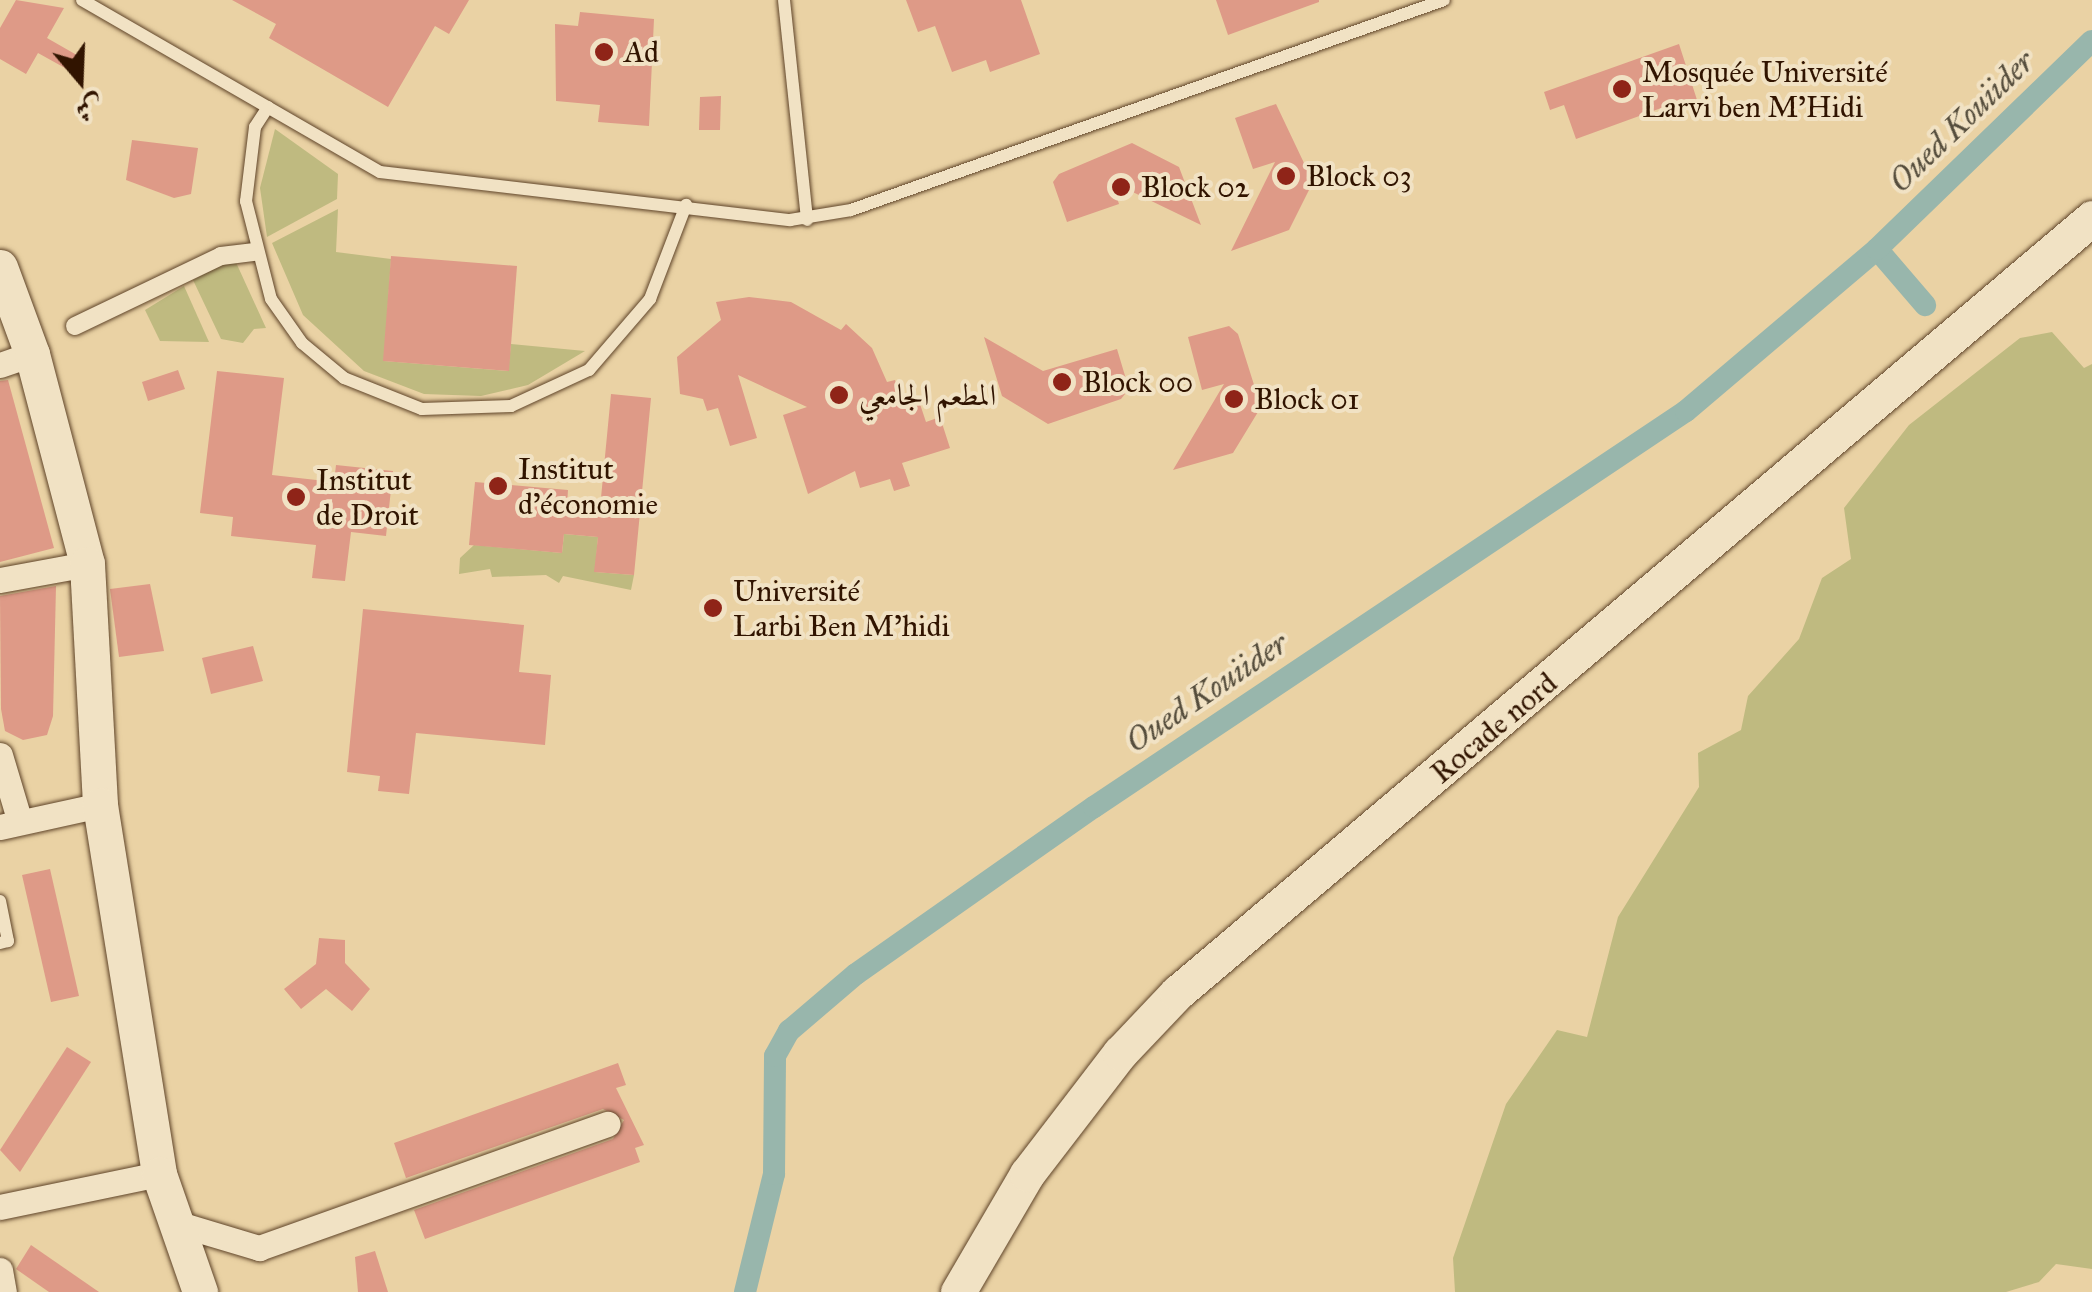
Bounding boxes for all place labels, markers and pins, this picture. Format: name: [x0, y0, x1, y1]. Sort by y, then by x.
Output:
place label: Ad: [624, 34, 659, 70]
marker: Ad: [593, 41, 615, 63]
place label: Mosquée Université Larvi ben M'Hidi: [1642, 54, 1888, 124]
marker: Mosquée Université Larvi ben M'Hidi: [1611, 78, 1633, 100]
place label: Block 03: [1306, 158, 1412, 194]
marker: Block 03: [1275, 165, 1297, 187]
place label: Block 02: [1141, 169, 1249, 205]
marker: Block 02: [1110, 176, 1132, 198]
place label: Block 00: [1082, 364, 1193, 400]
marker: Block 00: [1051, 371, 1073, 393]
place label: المطعم الجامعي: [859, 377, 996, 413]
place label: Block 01: [1254, 381, 1359, 417]
marker: المطعم الجامعي: [828, 384, 850, 406]
marker: Block 01: [1223, 388, 1245, 410]
place label: Institut d'économie: [518, 451, 658, 522]
place label: Institut de Droit: [316, 462, 419, 532]
marker: Institut d'économie: [487, 475, 509, 497]
marker: Institut de Droit: [285, 486, 307, 508]
place label: Université Larbi Ben M'hidi: [733, 573, 950, 644]
marker: Université Larbi Ben M'hidi: [702, 597, 724, 619]

